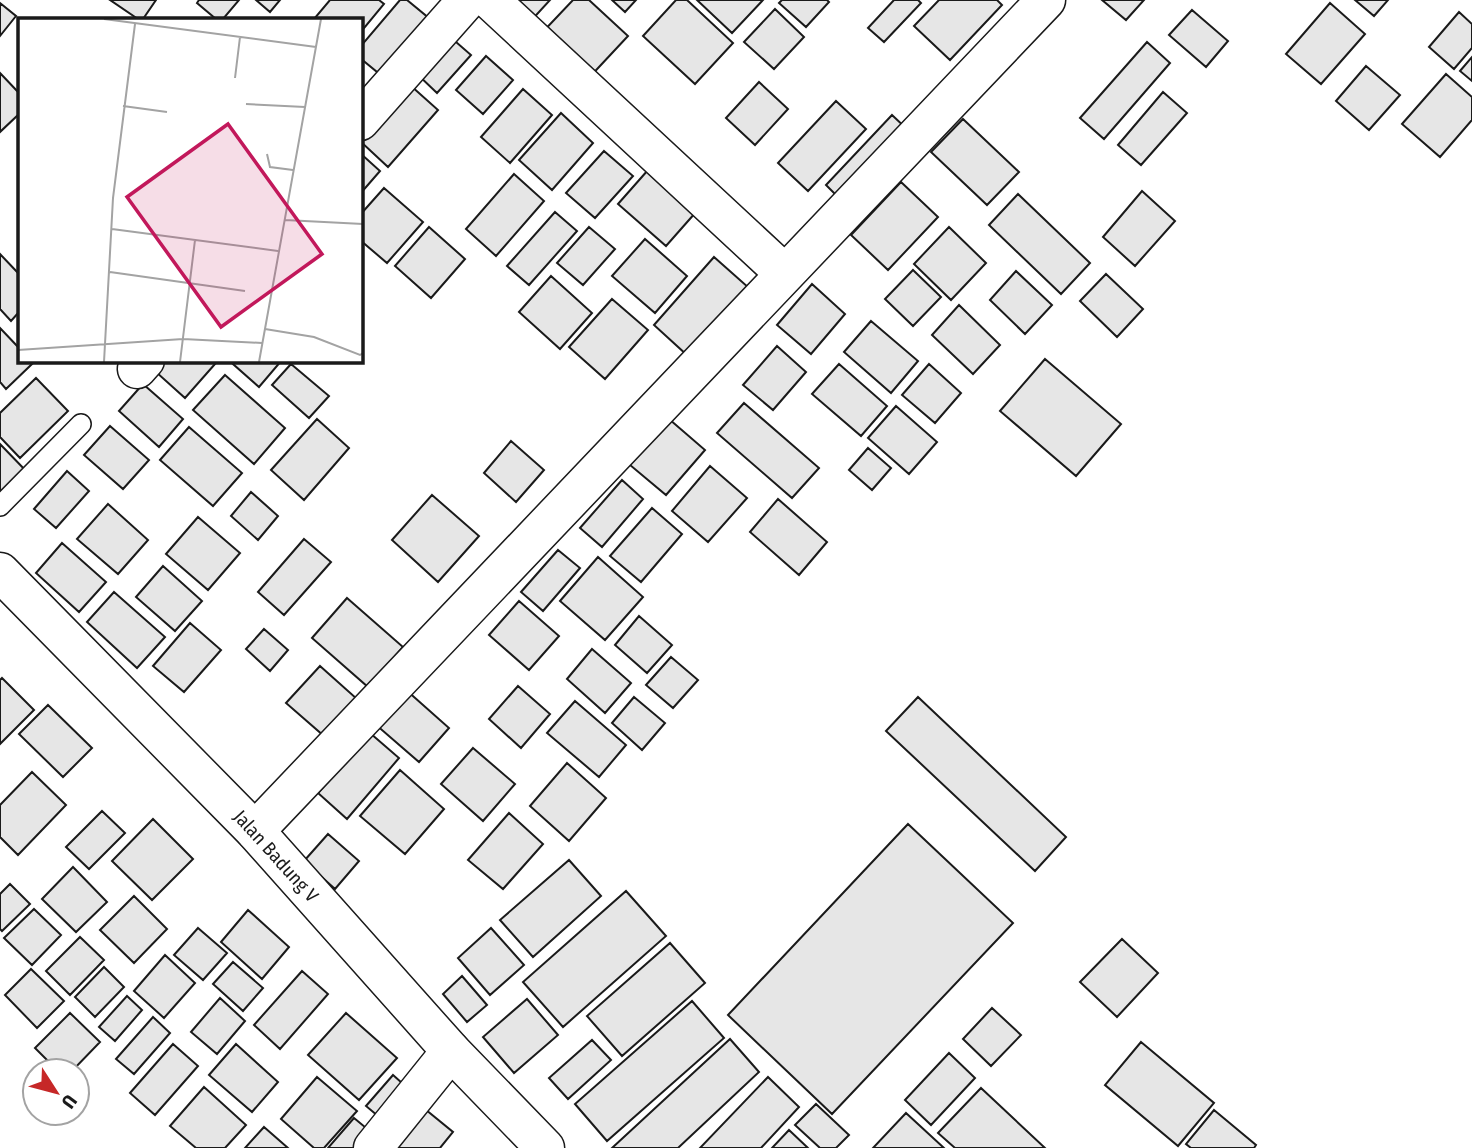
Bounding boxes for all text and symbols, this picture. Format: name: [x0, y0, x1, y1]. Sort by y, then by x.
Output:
inset map: [18, 18, 362, 362]
street label: Jalan Badung V: [229, 805, 324, 907]
north arrow: [21, 1057, 91, 1127]
text: U: [57, 1090, 82, 1113]

